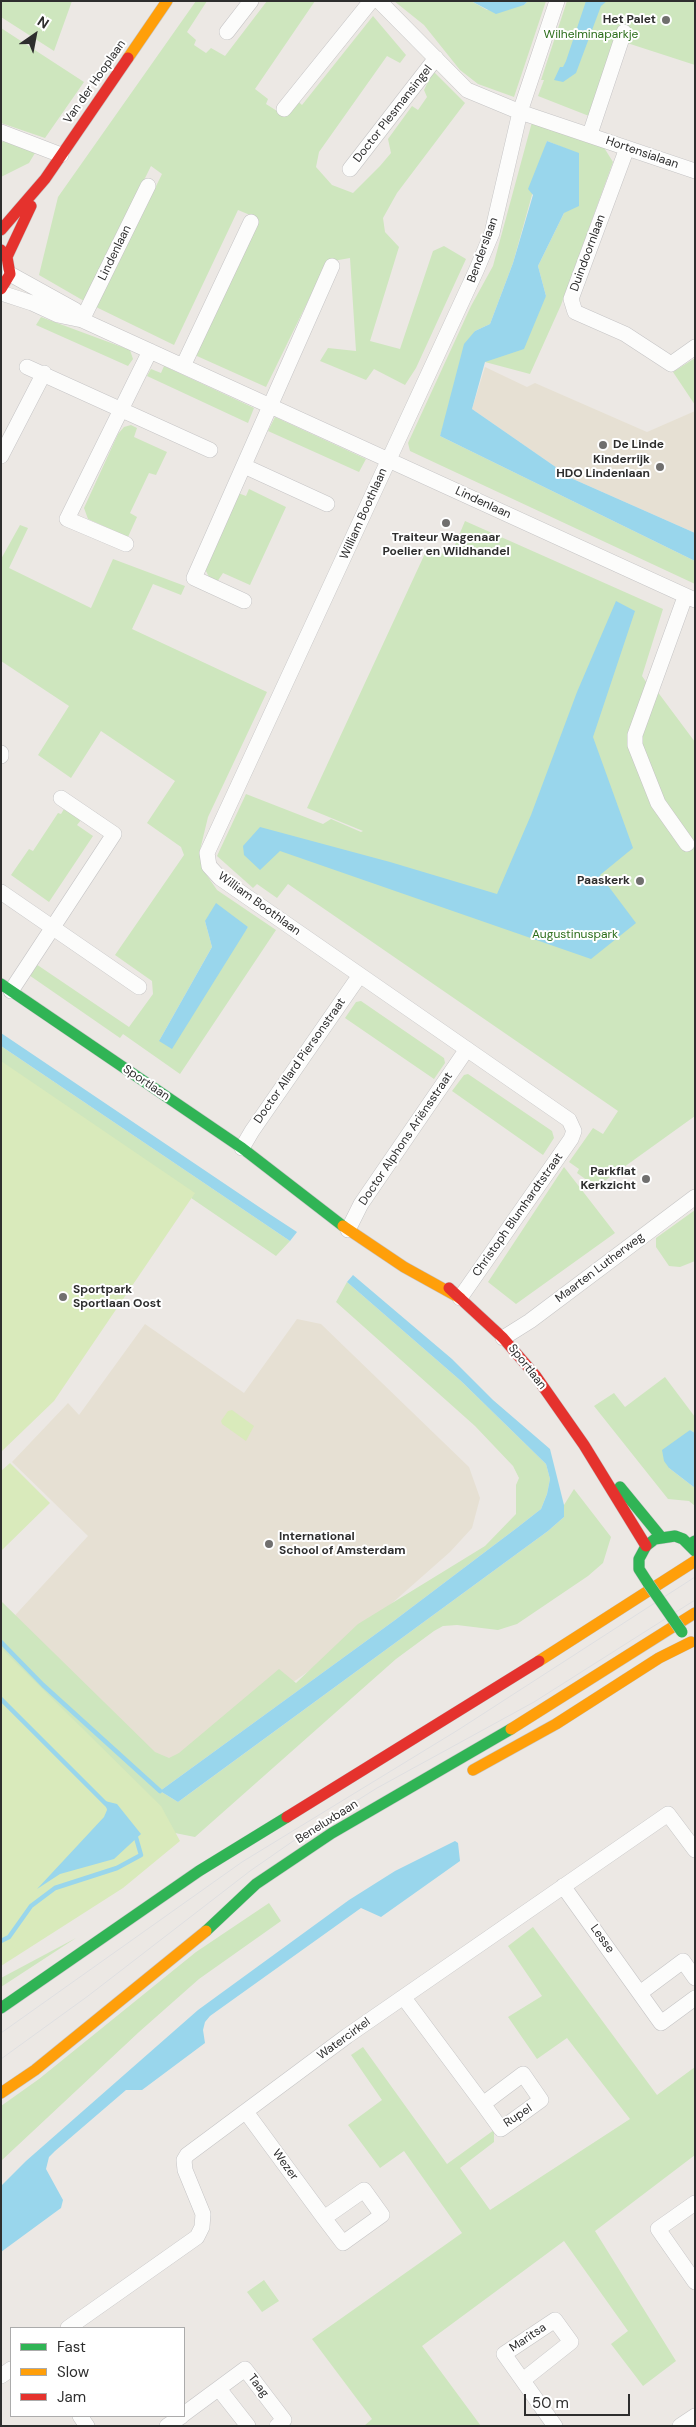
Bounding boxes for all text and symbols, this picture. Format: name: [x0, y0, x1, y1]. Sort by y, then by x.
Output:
north arrow: [10, 10, 60, 60]
text: N: [34, 12, 52, 33]
place label: Het Palet: [603, 13, 656, 27]
marker: Het Palet: [660, 14, 672, 26]
park label: Wilhelminaparkje: [544, 28, 638, 42]
street label: Van der Hooplaan: [61, 38, 129, 126]
street label: Doctor Plesmansingel: [350, 62, 436, 166]
street label: Hortensialaan: [604, 134, 680, 172]
street label: Duindoornlaan: [567, 213, 609, 293]
street label: Benderslaan: [465, 215, 501, 285]
street label: Lindenlaan: [95, 223, 135, 283]
place label: De Linde: [613, 438, 664, 452]
marker: De Linde: [597, 439, 609, 451]
place label: Kinderrijk HDO Lindenlaan: [556, 453, 650, 481]
marker: Kinderrijk HDO Lindenlaan: [654, 461, 666, 473]
street label: William Boothlaan: [337, 466, 391, 562]
street label: Lindenlaan: [453, 484, 513, 522]
marker: Traiteur Wagenaar Poelier en Wildhandel: [440, 517, 452, 529]
place label: Traiteur Wagenaar Poelier en Wildhandel: [382, 531, 510, 559]
street label: William Boothlaan: [215, 869, 303, 939]
place label: Paaskerk: [577, 874, 630, 888]
marker: Paaskerk: [634, 875, 646, 887]
park label: Augustinuspark: [532, 928, 618, 942]
street label: Doctor Allard Piersonstraat: [251, 996, 349, 1126]
street label: Sportlaan: [120, 1062, 172, 1104]
street label: Doctor Alphons Ariënsstraat: [356, 1070, 456, 1208]
street label: Christoph Blumhardtstraat: [470, 1150, 566, 1280]
place label: Parkflat Kerkzicht: [581, 1165, 636, 1193]
marker: Parkflat Kerkzicht: [640, 1173, 652, 1185]
street label: Maarten Lutherweg: [553, 1230, 647, 1306]
place label: Sportpark Sportlaan Oost: [73, 1283, 161, 1311]
marker: Sportpark Sportlaan Oost: [57, 1291, 69, 1303]
street label: Sportlaan: [505, 1342, 549, 1392]
place label: International School of Amsterdam: [279, 1530, 405, 1558]
marker: International School of Amsterdam: [263, 1538, 275, 1550]
street label: Beneluxbaan: [293, 1797, 361, 1847]
street label: Lesse: [587, 1922, 617, 1956]
street label: Watercirkel: [315, 2015, 373, 2063]
street label: Rupel: [501, 2101, 535, 2131]
street label: Wezer: [269, 2147, 301, 2183]
street label: Maritsa: [507, 2321, 549, 2355]
legend: [10, 2327, 185, 2417]
text: Fast: [57, 2337, 86, 2357]
text: Slow: [57, 2362, 89, 2382]
street label: Taag: [244, 2371, 272, 2401]
scale bar: [526, 2384, 632, 2416]
text: Jam: [57, 2387, 86, 2407]
text: 50 m: [532, 2393, 569, 2413]

